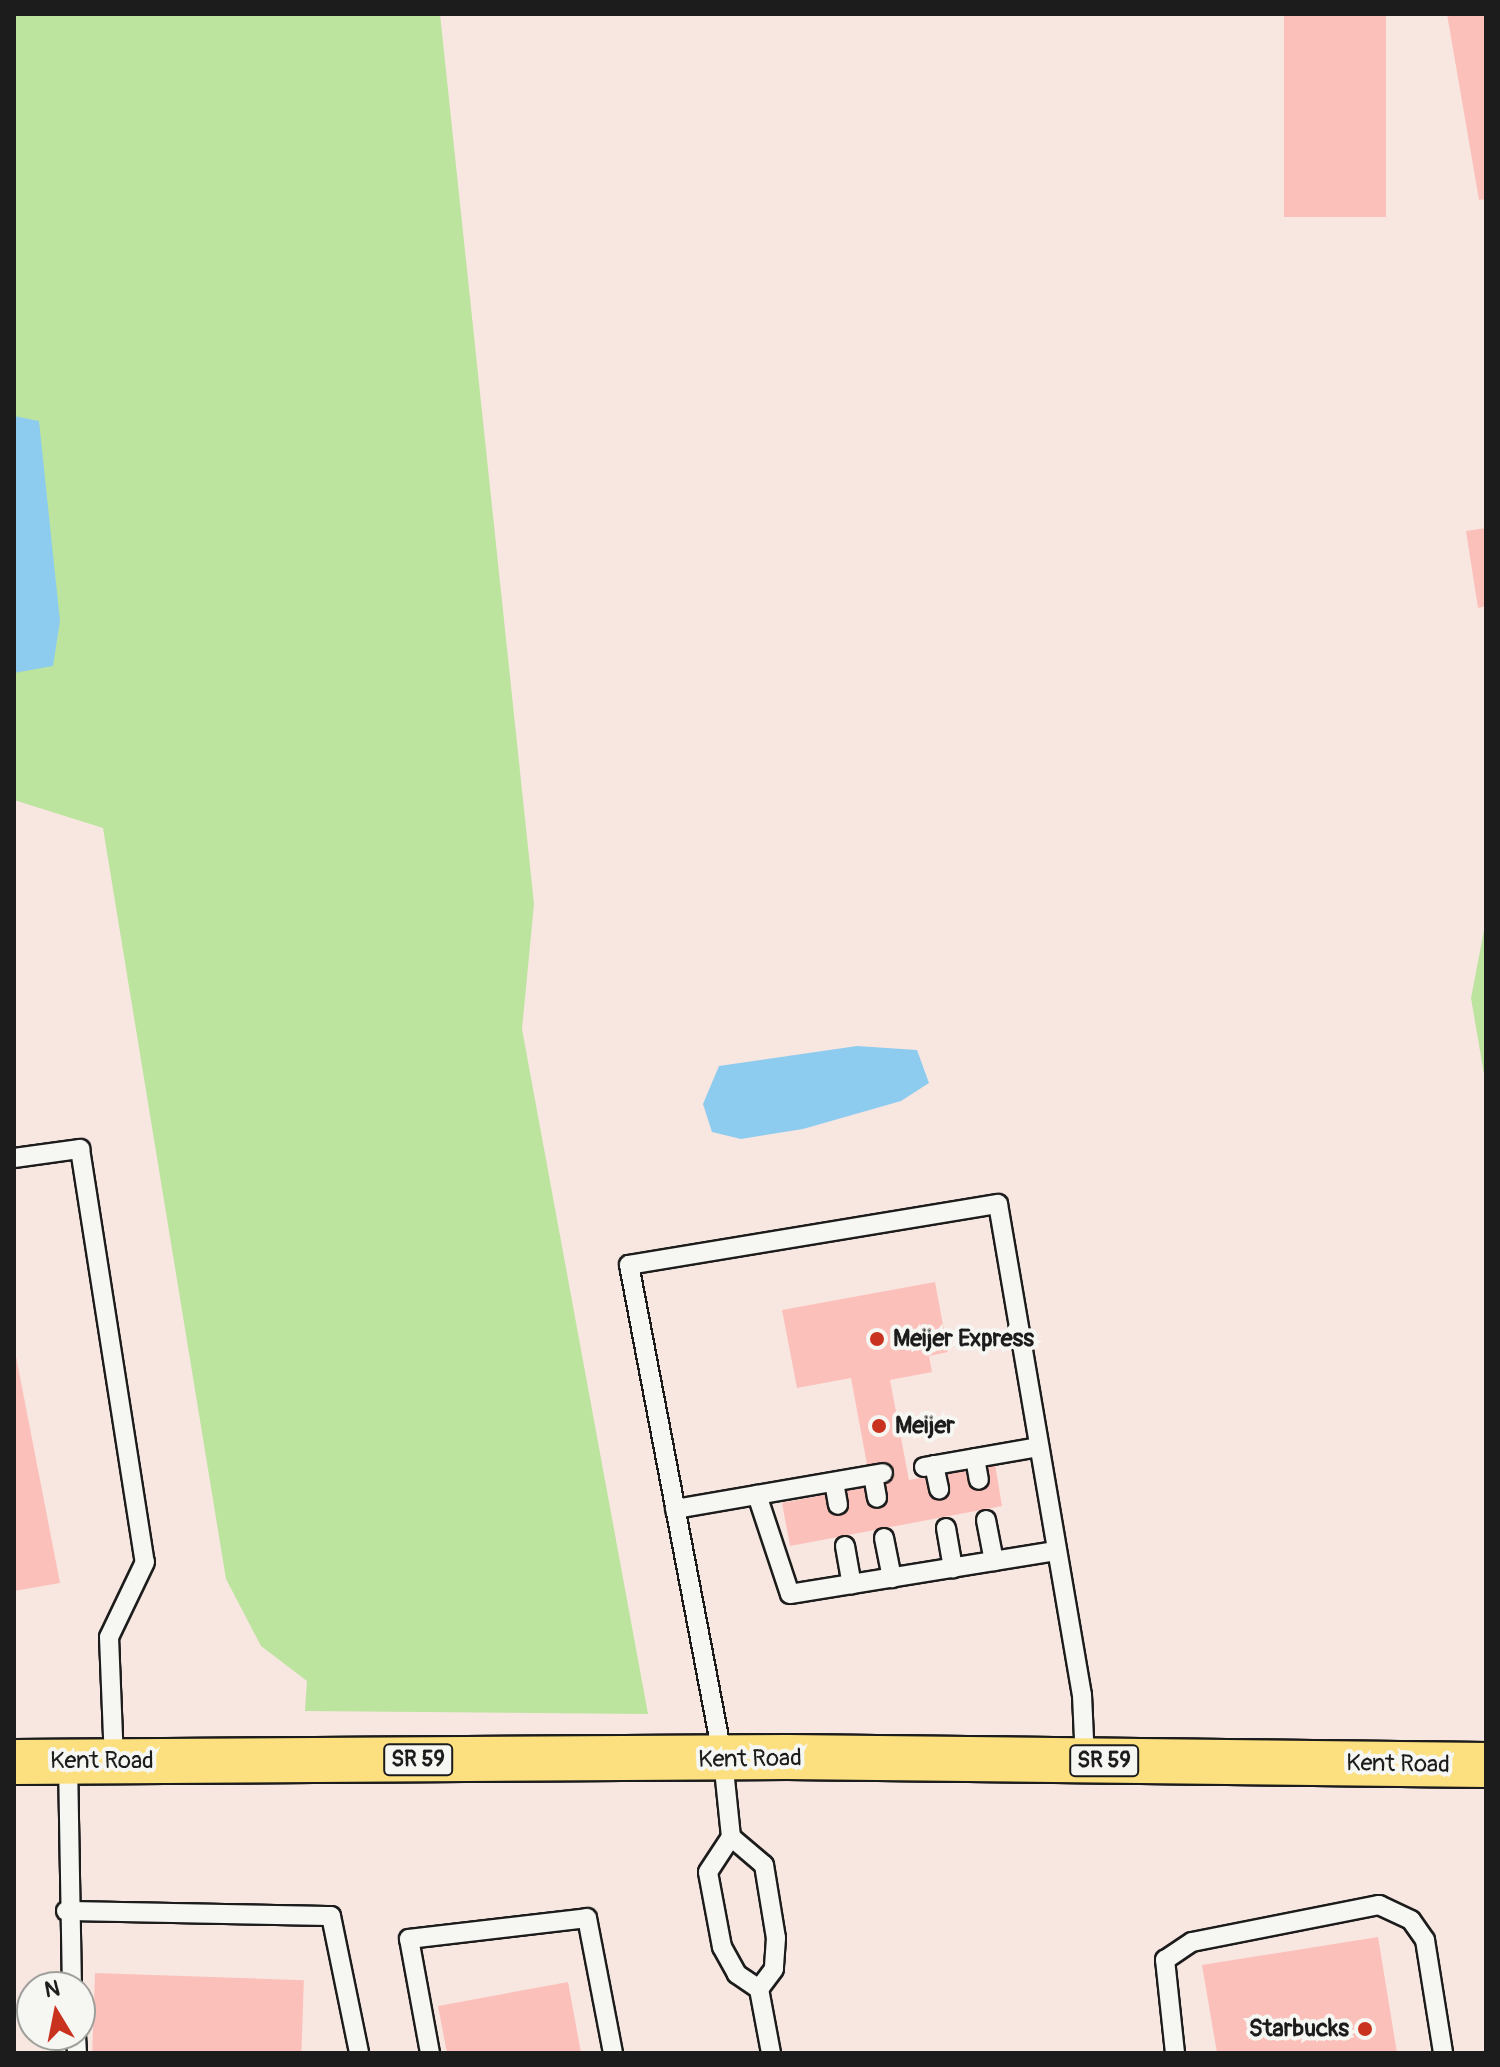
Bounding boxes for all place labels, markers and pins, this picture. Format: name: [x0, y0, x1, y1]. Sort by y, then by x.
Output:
place label: Meijer Express: [893, 1325, 1034, 1353]
marker: Meijer Express: [868, 1330, 886, 1348]
place label: Meijer: [895, 1412, 955, 1440]
marker: Meijer: [870, 1417, 888, 1435]
place label: Starbucks: [1249, 2015, 1349, 2043]
marker: Starbucks: [1356, 2020, 1374, 2038]

